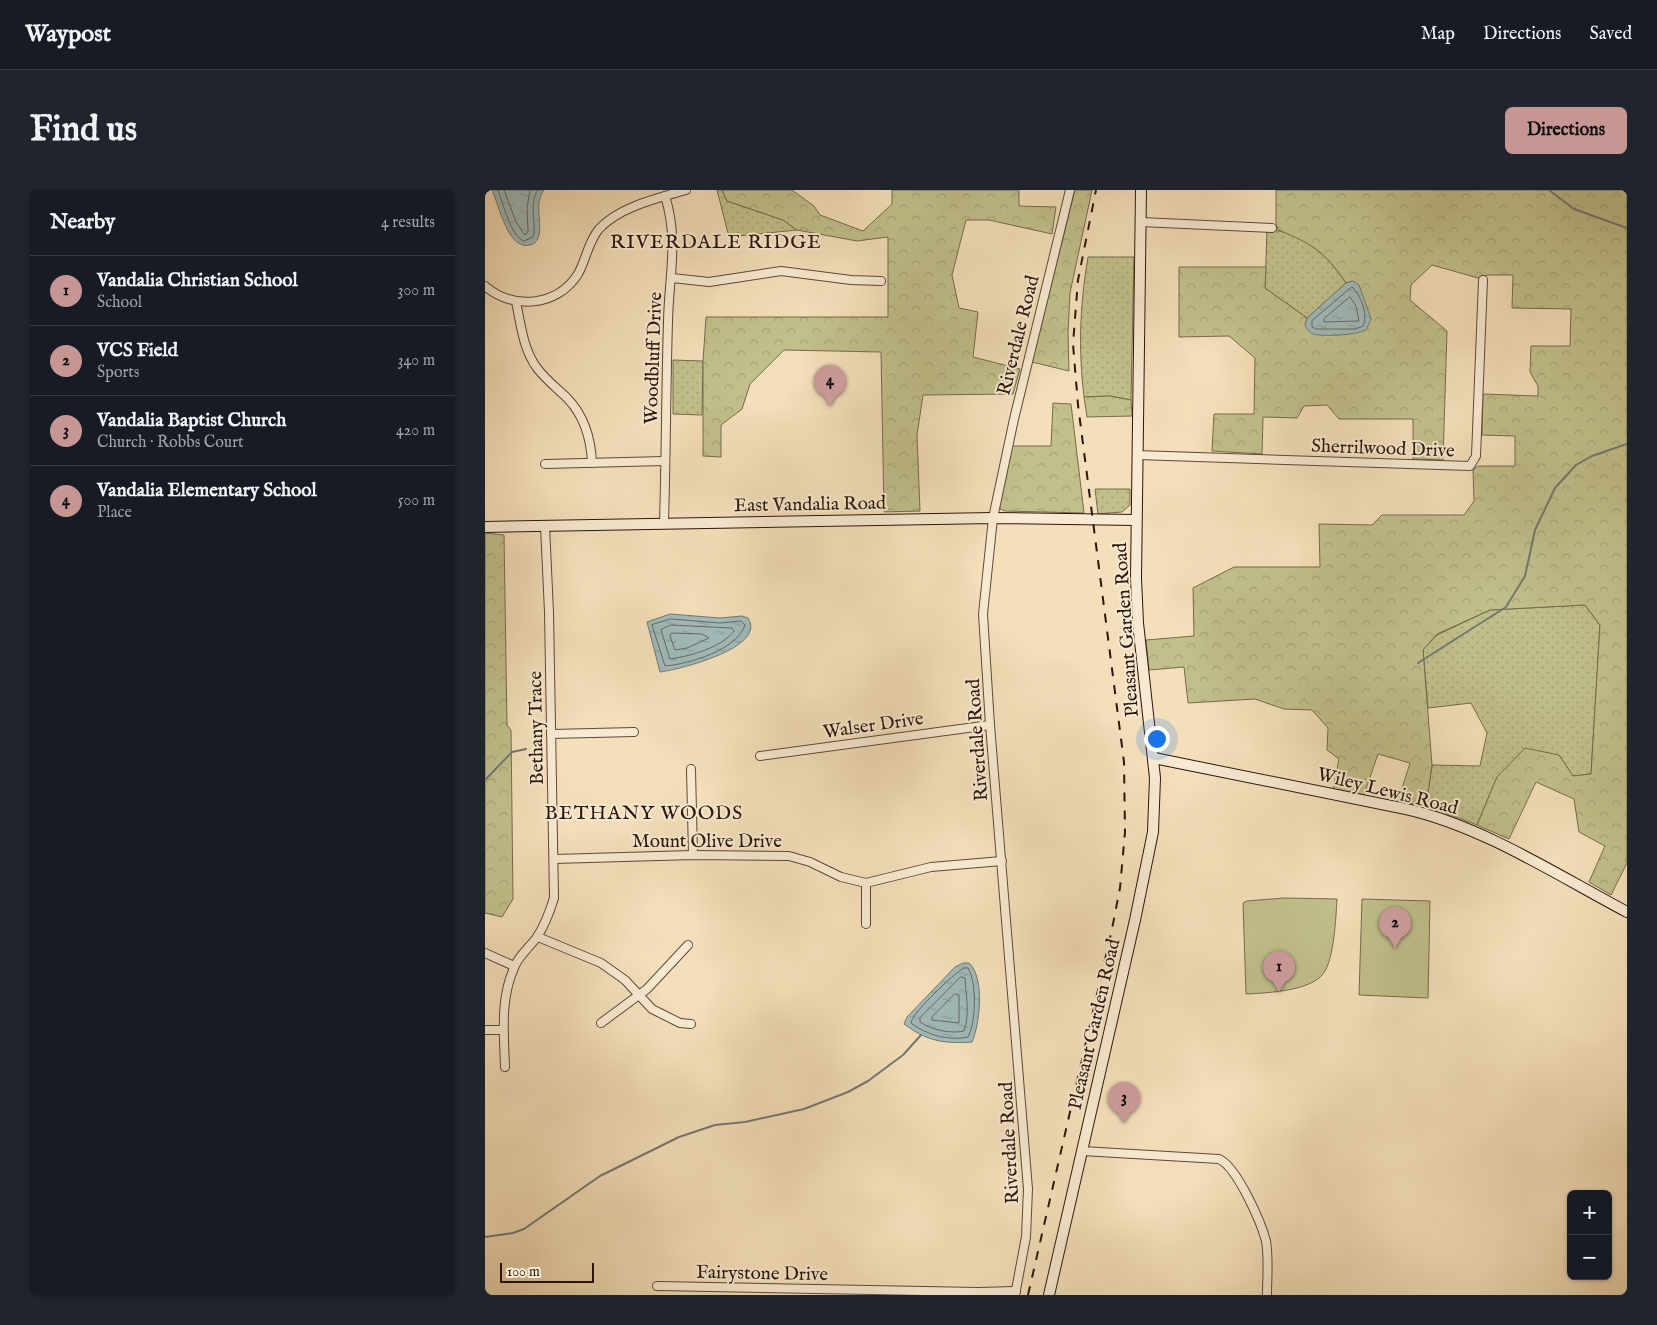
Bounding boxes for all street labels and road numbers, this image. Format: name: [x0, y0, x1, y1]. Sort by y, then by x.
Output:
street label: Riverdale Road: [992, 272, 1046, 398]
street label: Woodbluff Drive: [640, 291, 668, 425]
street label: Sherrilwood Drive: [1311, 434, 1455, 464]
street label: East Vandalia Road: [734, 492, 887, 518]
street label: Pleasant Garden Road: [1109, 541, 1145, 718]
street label: Bethany Trace: [524, 670, 550, 785]
street label: Riverdale Road: [962, 677, 994, 802]
street label: Walser Drive: [822, 707, 925, 745]
street label: Wiley Lewis Road: [1315, 763, 1461, 821]
street label: Mount Olive Drive: [632, 830, 782, 854]
street label: Pleasant Garden Road: [1064, 936, 1127, 1112]
street label: Riverdale Road: [995, 1080, 1025, 1205]
street label: Fairystone Drive: [696, 1261, 828, 1287]

